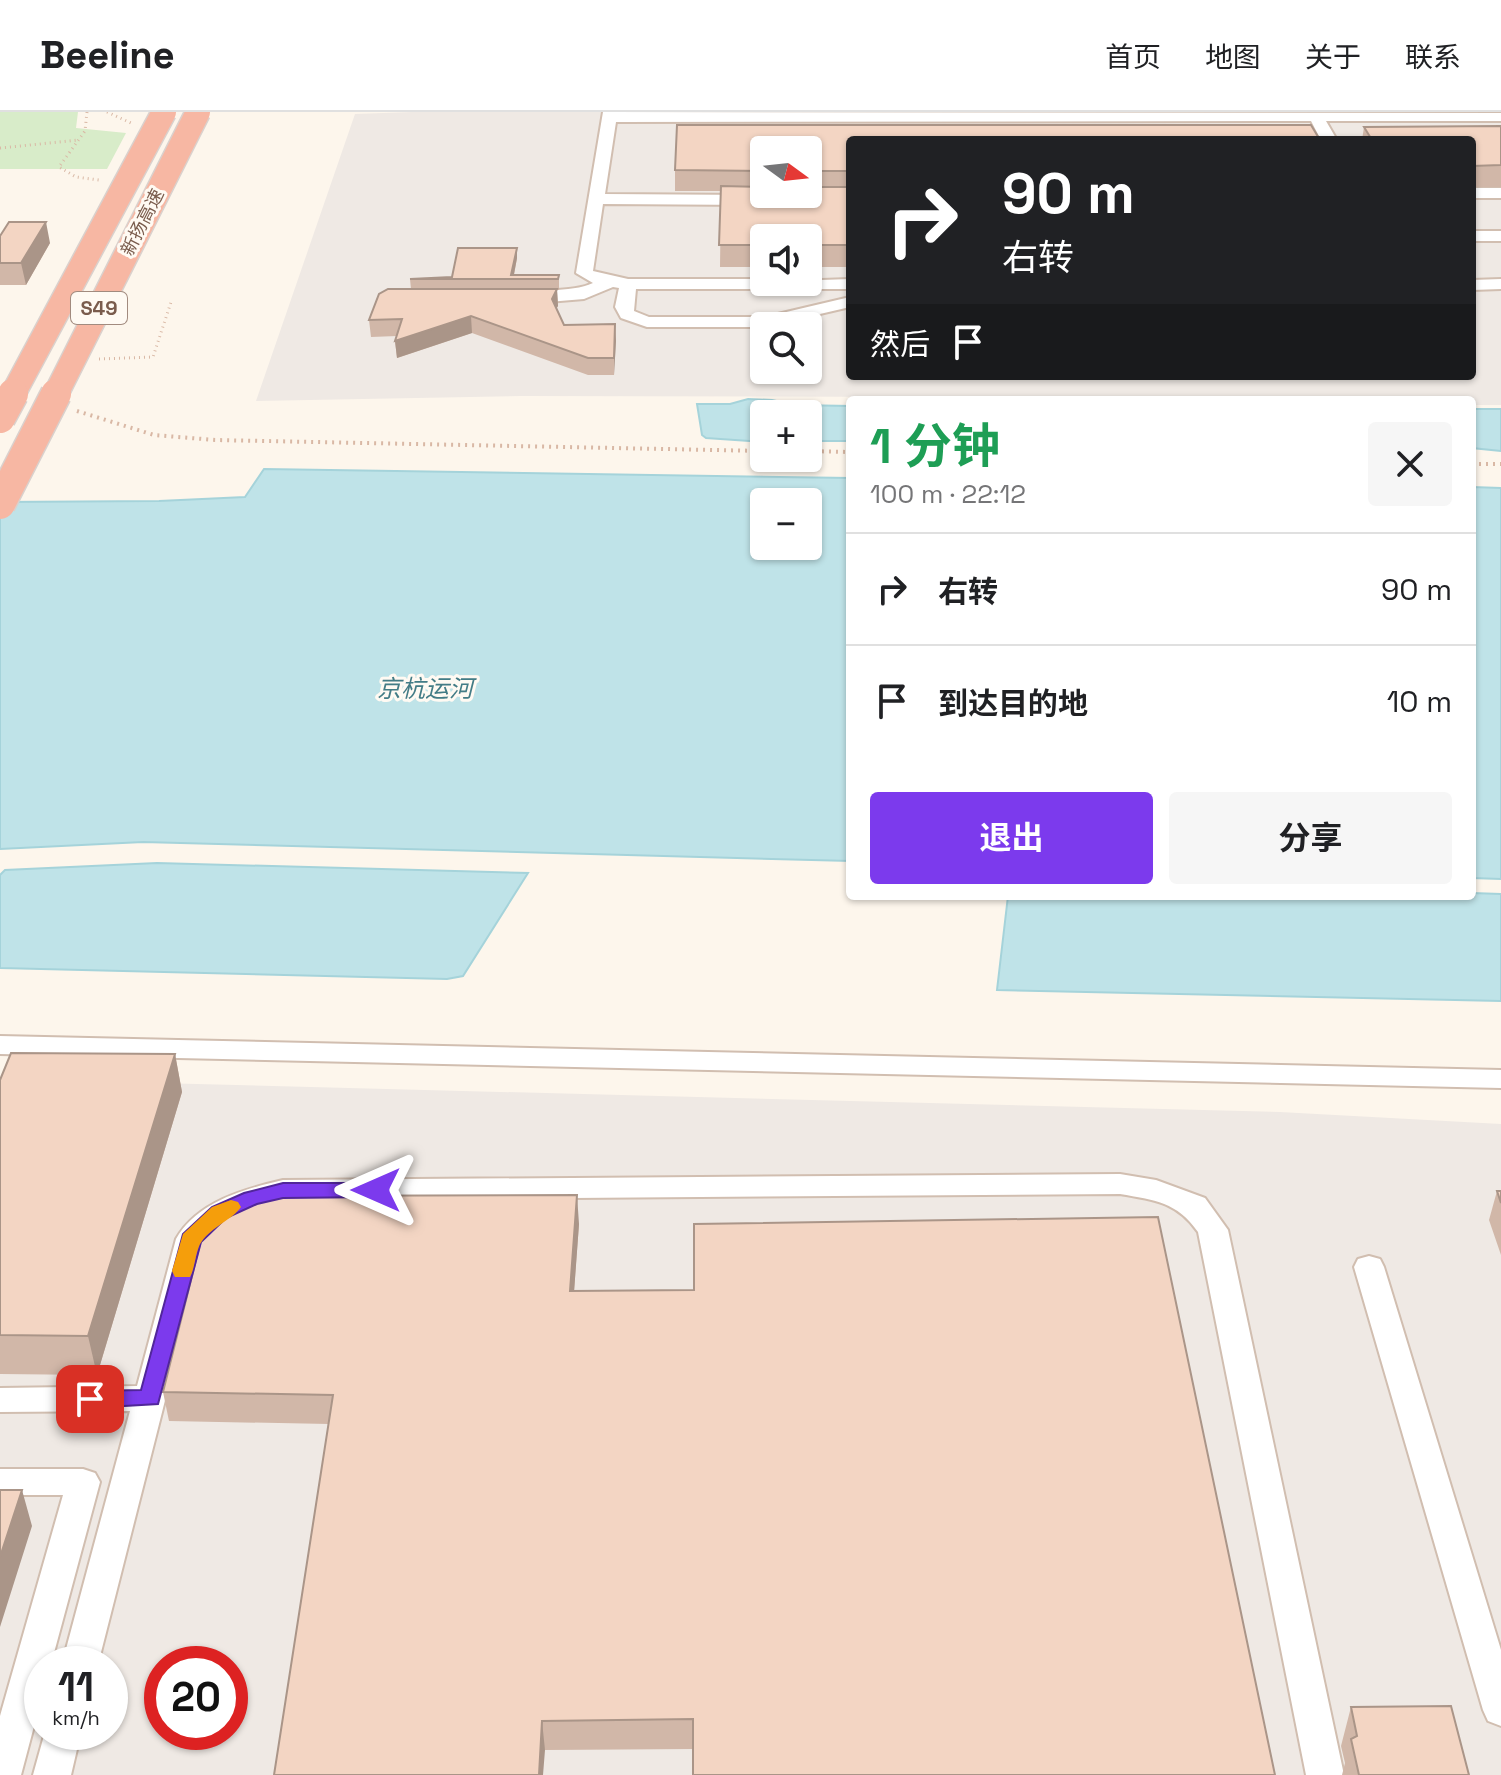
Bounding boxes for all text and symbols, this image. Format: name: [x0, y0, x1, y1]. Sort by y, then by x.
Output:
text: Beeline: [40, 31, 175, 79]
text: 首页: [1105, 39, 1161, 75]
text: 地图: [1205, 39, 1261, 75]
text: 关于: [1305, 39, 1361, 75]
text: 联系: [1405, 39, 1461, 75]
north arrow: [750, 136, 822, 208]
map controls: [750, 136, 822, 560]
text: 90 m: [1002, 158, 1135, 229]
icon: right: [870, 168, 974, 272]
street label: 新扬高速: [115, 185, 169, 259]
button: sound: [750, 224, 822, 296]
text: 右转: [1002, 235, 1074, 281]
road number: S49: [71, 292, 127, 324]
button: search: [750, 312, 822, 384]
icon: arrive: [946, 320, 990, 364]
text: 然后: [870, 325, 930, 364]
button: +: [750, 400, 822, 472]
text: 1 分钟: [870, 416, 1000, 477]
button: close: [1368, 422, 1452, 506]
text: 100 m · 22:12: [870, 477, 1026, 511]
button: −: [750, 488, 822, 560]
icon: right: [870, 567, 914, 611]
text: 90 m: [1381, 570, 1452, 609]
text: 右转: [938, 572, 998, 611]
water label: 京杭运河: [377, 673, 477, 704]
icon: arrive: [870, 679, 914, 723]
text: 10 m: [1387, 682, 1452, 721]
text: 到达目的地: [938, 684, 1088, 723]
button: 退出: [870, 792, 1153, 884]
button: 分享: [1169, 792, 1452, 884]
position arrow: [334, 1148, 418, 1232]
pin: [56, 1365, 124, 1433]
icon: arrive: [68, 1377, 112, 1421]
speed limit sign: 20: [144, 1646, 248, 1750]
text: 11: [58, 1662, 94, 1713]
text: km/h: [52, 1705, 100, 1731]

